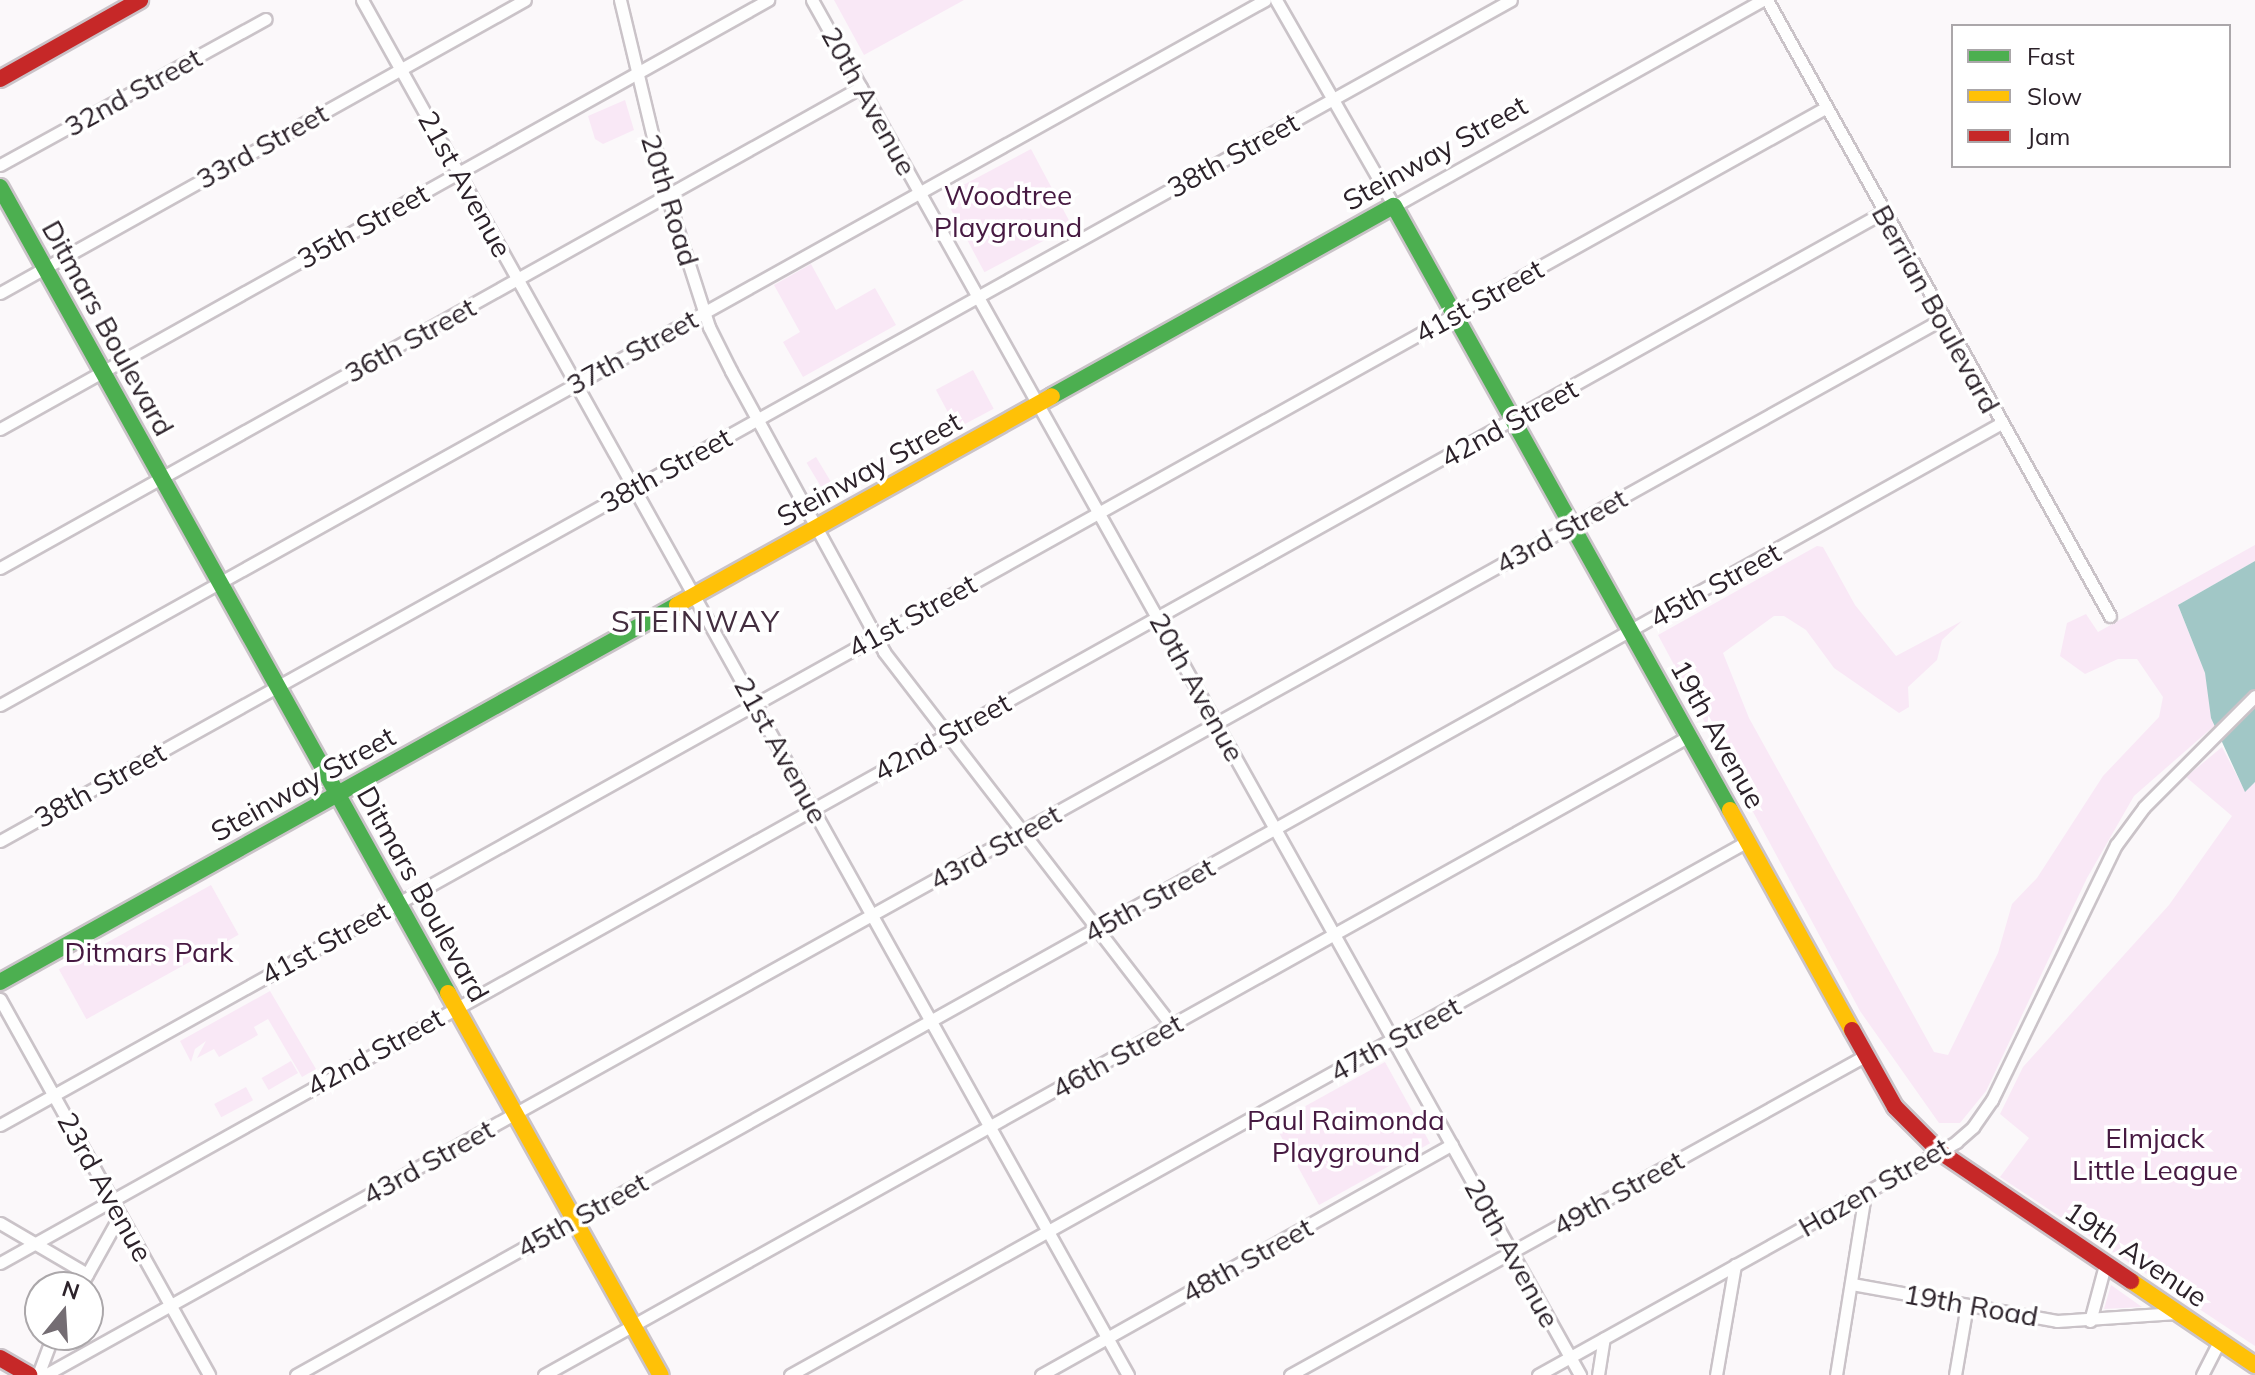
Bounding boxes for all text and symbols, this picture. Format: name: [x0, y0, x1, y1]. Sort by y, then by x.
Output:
street label: 20th Avenue: [814, 21, 924, 181]
legend: [1951, 24, 2231, 168]
street label: 32nd Street: [59, 41, 207, 143]
text: Fast: [2027, 41, 2075, 71]
text: Slow: [2027, 81, 2082, 111]
street label: Steinway Street: [1337, 88, 1533, 218]
street label: 33rd Street: [190, 96, 334, 196]
street label: 21st Avenue: [411, 105, 519, 263]
street label: 38th Street: [1162, 105, 1304, 205]
text: Jam: [2027, 121, 2070, 151]
street label: 20th Road: [634, 130, 706, 270]
street label: 35th Street: [292, 176, 434, 276]
park label: Woodtree Playground: [934, 178, 1082, 244]
street label: Berrian Boulevard: [1865, 199, 2007, 419]
street label: Ditmars Boulevard: [35, 214, 181, 442]
street label: 41st Street: [1409, 252, 1549, 350]
street label: 36th Street: [339, 290, 481, 390]
street label: 37th Street: [561, 302, 703, 402]
street label: 42nd Street: [1435, 372, 1583, 474]
street label: Steinway Street: [771, 404, 967, 534]
street label: 38th Street: [595, 420, 737, 520]
street label: 43rd Street: [1489, 481, 1633, 581]
street label: 45th Street: [1644, 535, 1786, 635]
street label: 41st Street: [842, 567, 982, 665]
district label: STEINWAY: [611, 603, 781, 639]
street label: 20th Avenue: [1142, 607, 1252, 767]
street label: 19th Avenue: [1663, 654, 1773, 814]
street label: 21st Avenue: [727, 671, 835, 829]
street label: 42nd Street: [868, 686, 1016, 788]
street label: Steinway Street: [205, 719, 401, 849]
street label: 38th Street: [29, 735, 171, 835]
street label: Ditmars Boulevard: [350, 780, 496, 1008]
street label: 43rd Street: [923, 797, 1067, 897]
street label: 45th Street: [1078, 850, 1220, 950]
street label: 41st Street: [255, 894, 395, 992]
park label: Ditmars Park: [65, 935, 233, 969]
street label: 47th Street: [1324, 989, 1466, 1089]
street label: 42nd Street: [301, 1001, 449, 1103]
street label: 46th Street: [1046, 1006, 1188, 1106]
park label: Paul Raimonda Playground: [1247, 1103, 1445, 1169]
street label: 23rd Avenue: [50, 1107, 160, 1267]
street label: 43rd Street: [356, 1112, 500, 1212]
park label: Elmjack Little League: [2072, 1121, 2238, 1187]
street label: Hazen Street: [1792, 1130, 1956, 1244]
street label: 49th Street: [1547, 1143, 1689, 1243]
street label: 45th Street: [511, 1165, 653, 1265]
street label: 20th Avenue: [1457, 1173, 1567, 1333]
street label: 19th Avenue: [2058, 1194, 2214, 1314]
street label: 48th Street: [1176, 1210, 1318, 1310]
north arrow: [24, 1271, 104, 1351]
text: N: [59, 1274, 83, 1306]
street label: 19th Road: [1901, 1277, 2041, 1333]

